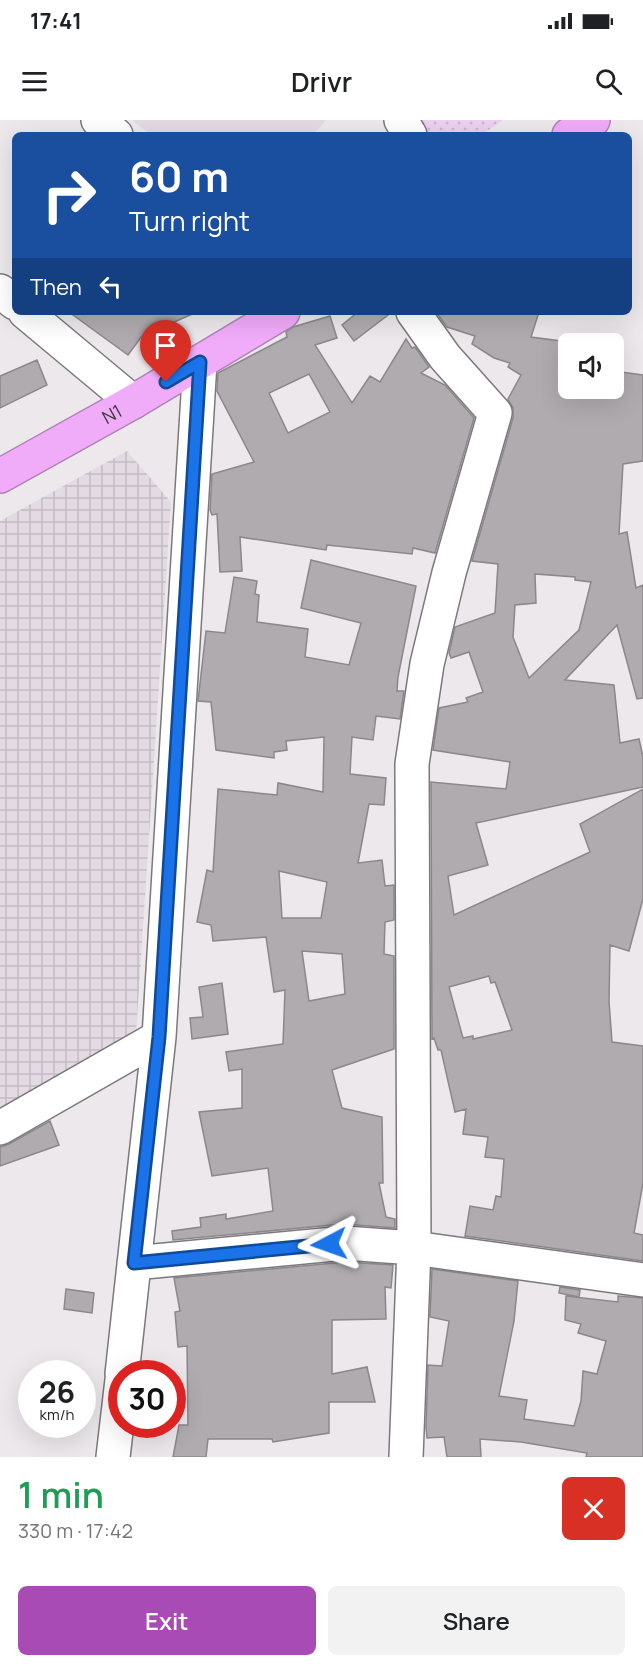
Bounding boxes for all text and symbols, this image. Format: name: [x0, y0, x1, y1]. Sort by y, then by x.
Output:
text: 17:41: [30, 6, 82, 36]
text: Drivr: [291, 63, 352, 100]
icon: menu: [18, 65, 51, 98]
icon: search: [592, 65, 625, 98]
text: 60 m: [129, 147, 229, 205]
icon: right: [30, 156, 108, 234]
text: Turn right: [129, 202, 250, 239]
icon: left: [94, 270, 127, 303]
text: Then: [30, 272, 82, 302]
pin: [140, 320, 191, 382]
icon: arrive: [149, 329, 182, 362]
map controls: [558, 333, 624, 399]
button: sound: [558, 333, 624, 399]
street label: N1: [98, 399, 126, 429]
position arrow: [297, 1212, 361, 1276]
speed limit sign: 30: [108, 1360, 186, 1438]
text: 26: [39, 1371, 75, 1412]
text: km/h: [40, 1404, 74, 1425]
text: 1 min: [18, 1470, 104, 1519]
button: close: [562, 1477, 625, 1540]
text: 330 m · 17:42: [18, 1517, 133, 1544]
button: Exit: [18, 1586, 316, 1655]
button: Share: [328, 1586, 625, 1655]

